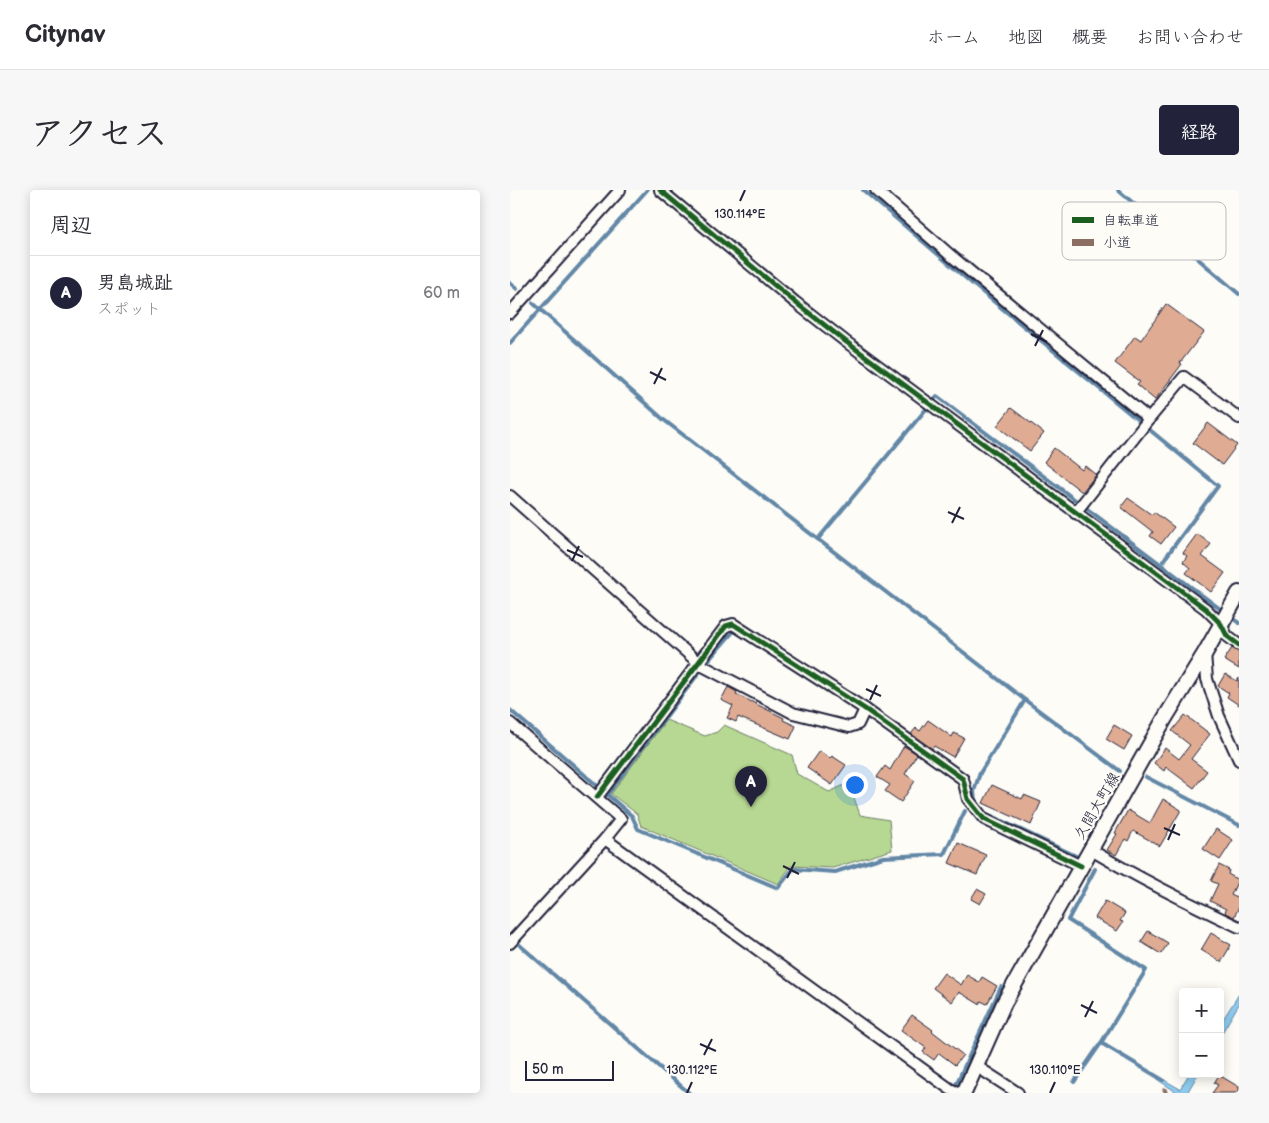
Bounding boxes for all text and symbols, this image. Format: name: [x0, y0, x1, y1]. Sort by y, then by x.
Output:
text: Citynav: [25, 20, 106, 49]
text: ホーム: [927, 27, 980, 48]
text: 地図: [1008, 27, 1044, 48]
text: 概要: [1072, 27, 1108, 48]
text: お問い合わせ: [1136, 27, 1244, 48]
button: 経路: [1159, 105, 1239, 155]
text: アクセス: [30, 113, 168, 156]
legend: [1062, 202, 1226, 260]
text: 130.114°E: [715, 207, 766, 222]
text: 自転車道: [1103, 212, 1159, 229]
text: 周辺: [50, 213, 92, 238]
text: 小道: [1103, 234, 1131, 251]
text: 男島城趾: [97, 272, 173, 295]
text: A: [61, 284, 71, 303]
text: 60 m: [423, 284, 460, 303]
text: スポット: [97, 300, 161, 319]
pin: A: [735, 766, 767, 807]
street label: 久間大町線: [1070, 769, 1124, 843]
your location: [842, 772, 868, 798]
map controls: [1179, 988, 1224, 1078]
button: +: [1179, 988, 1224, 1033]
button: −: [1179, 1033, 1224, 1078]
scale bar: [525, 1058, 614, 1081]
text: 50 m: [532, 1061, 564, 1078]
text: 130.112°E: [667, 1063, 718, 1078]
text: 130.110°E: [1029, 1063, 1081, 1078]

